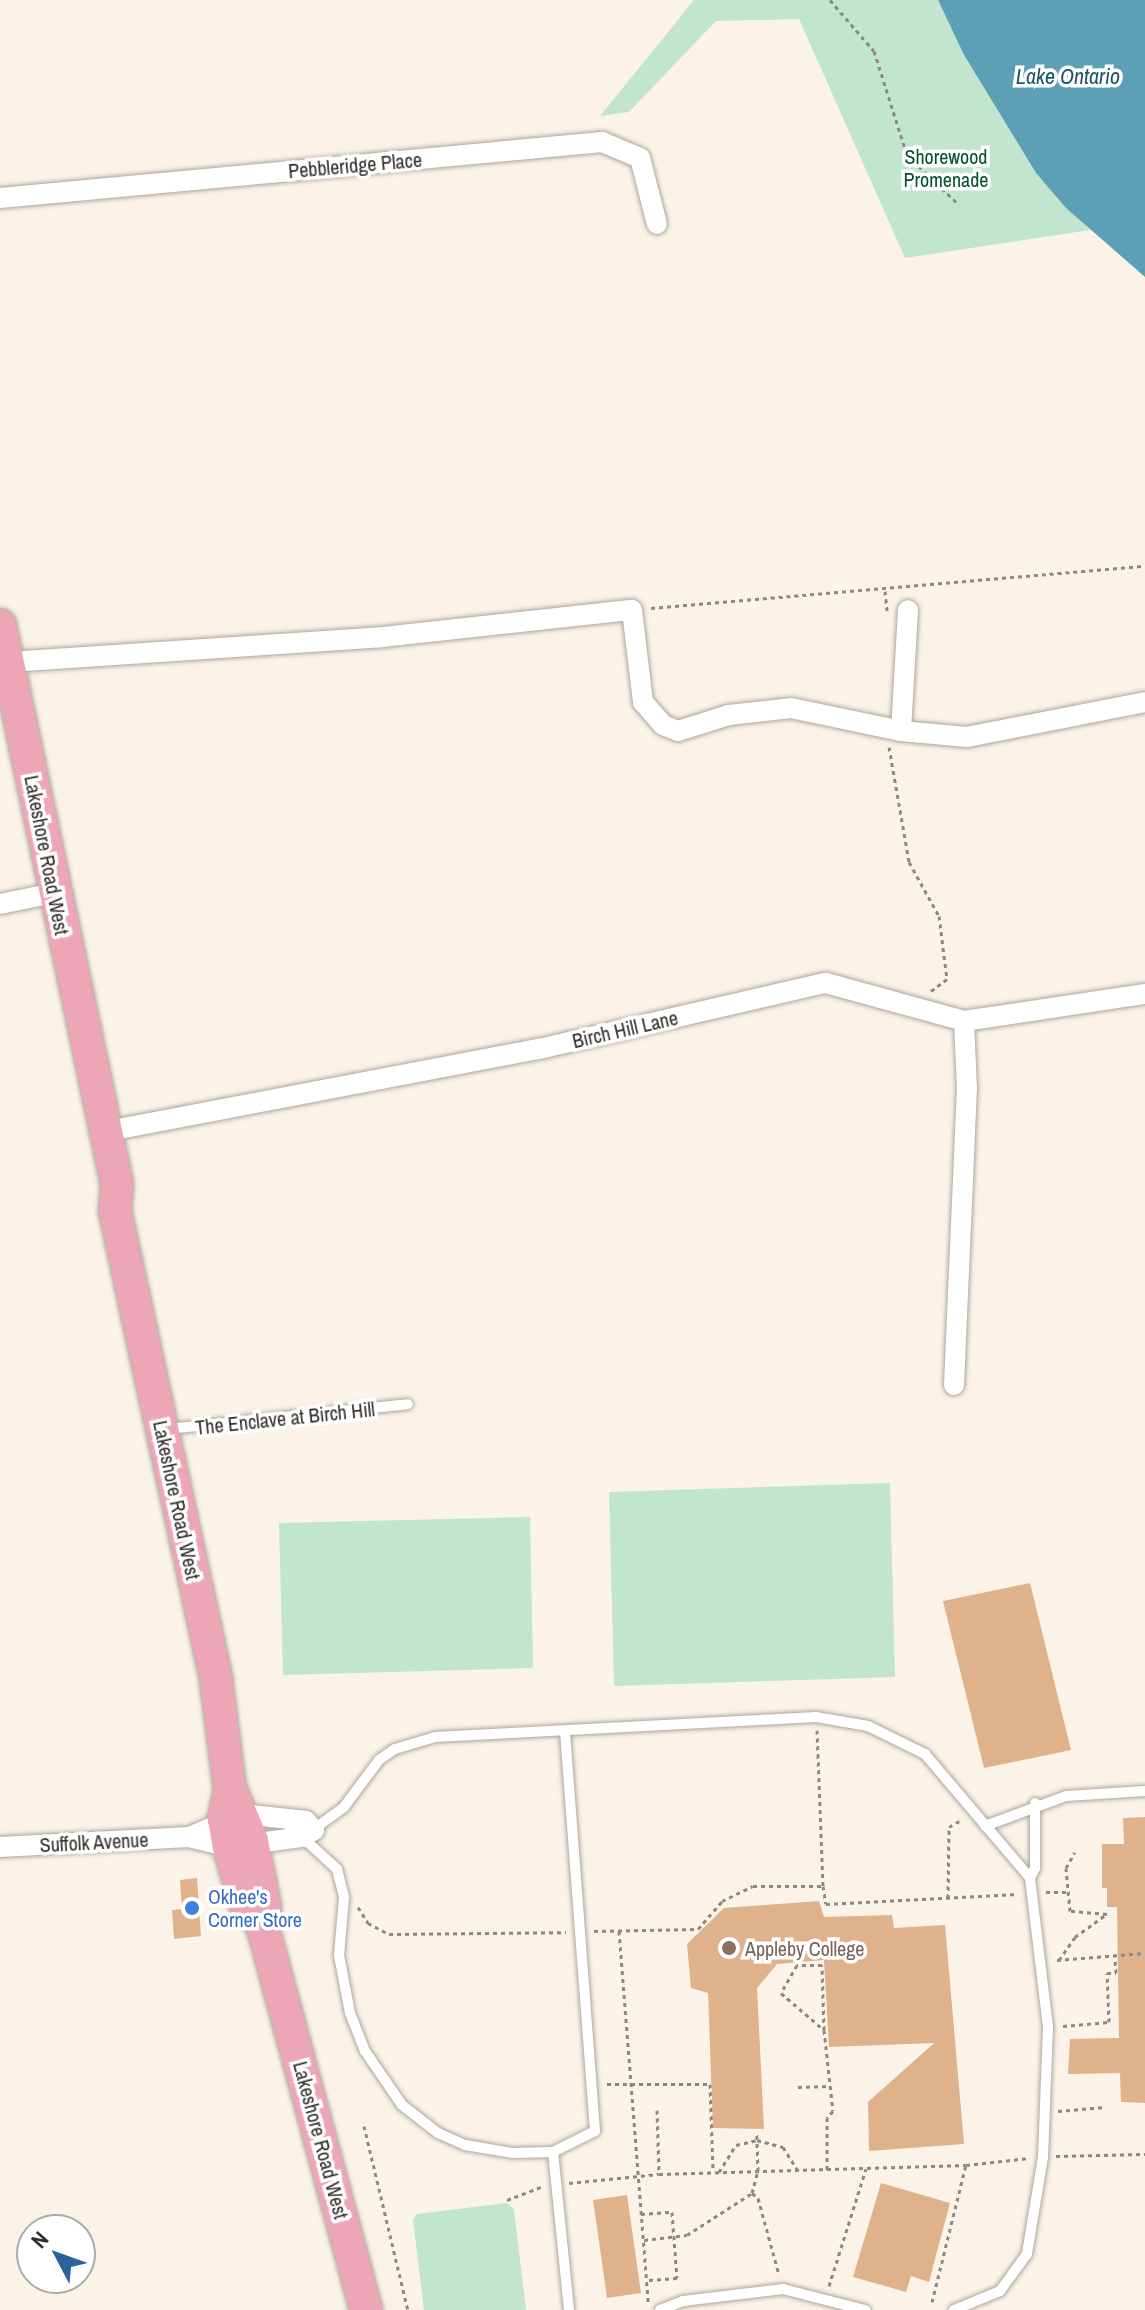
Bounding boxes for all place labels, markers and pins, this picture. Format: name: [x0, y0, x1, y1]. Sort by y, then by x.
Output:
place label: Okhee's Corner Store: [208, 1884, 302, 1931]
marker: Okhee's Corner Store: [183, 1899, 201, 1917]
place label: Appleby College: [745, 1936, 864, 1960]
marker: Appleby College: [720, 1939, 738, 1957]

